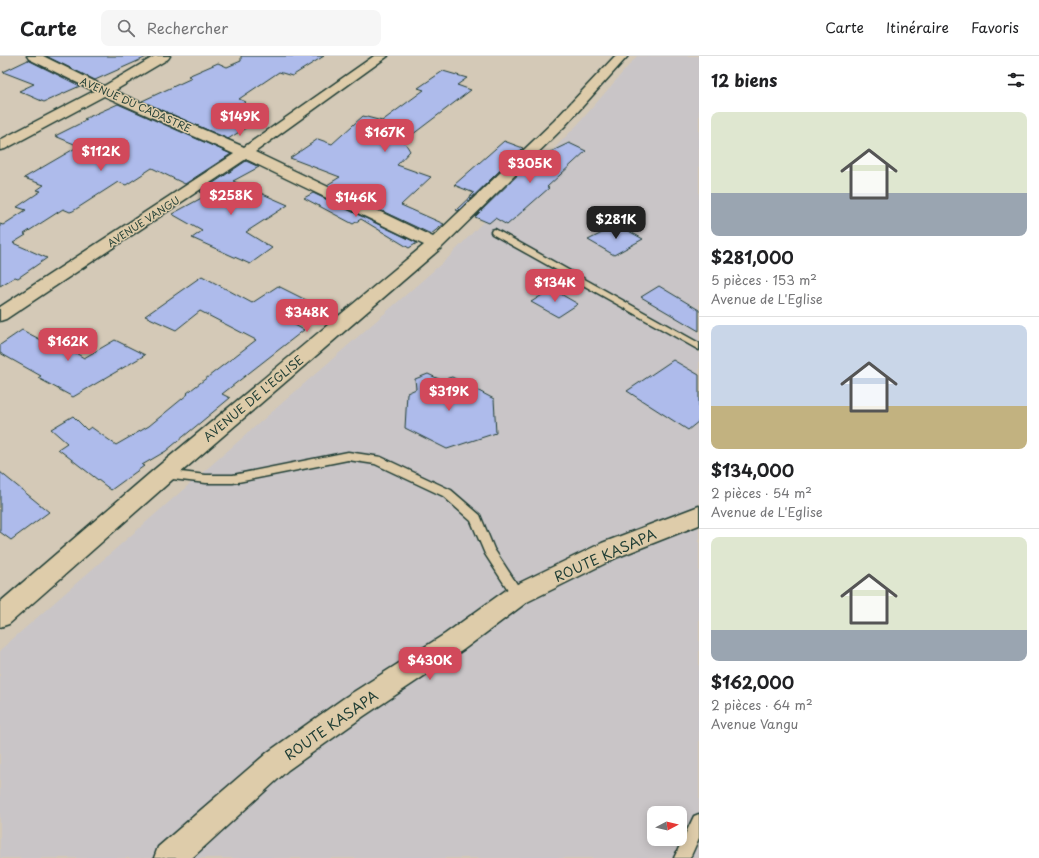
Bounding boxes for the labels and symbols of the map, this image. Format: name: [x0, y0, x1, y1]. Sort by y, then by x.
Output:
street label: AVENUE DU CADASTRE: [78, 73, 194, 135]
pin: $149K: [212, 103, 268, 137]
pin: $167K: [357, 119, 413, 153]
pin: $112K: [73, 138, 129, 172]
pin: $305K: [502, 150, 558, 184]
pin: $258K: [203, 182, 259, 216]
pin: $146K: [328, 184, 384, 218]
street label: AVENUE VANGU: [104, 192, 182, 250]
pin: $281K: [588, 206, 644, 240]
pin: $134K: [527, 269, 583, 303]
pin: $348K: [279, 299, 335, 333]
pin: $162K: [40, 328, 96, 362]
street label: AVENUE DE L'EGLISE: [199, 351, 307, 445]
pin: $319K: [421, 378, 477, 412]
street label: ROUTE KASAPA: [550, 523, 660, 587]
pin: $430K: [402, 647, 458, 681]
street label: ROUTE KASAPA: [280, 685, 382, 765]
north arrow: [647, 806, 687, 846]

